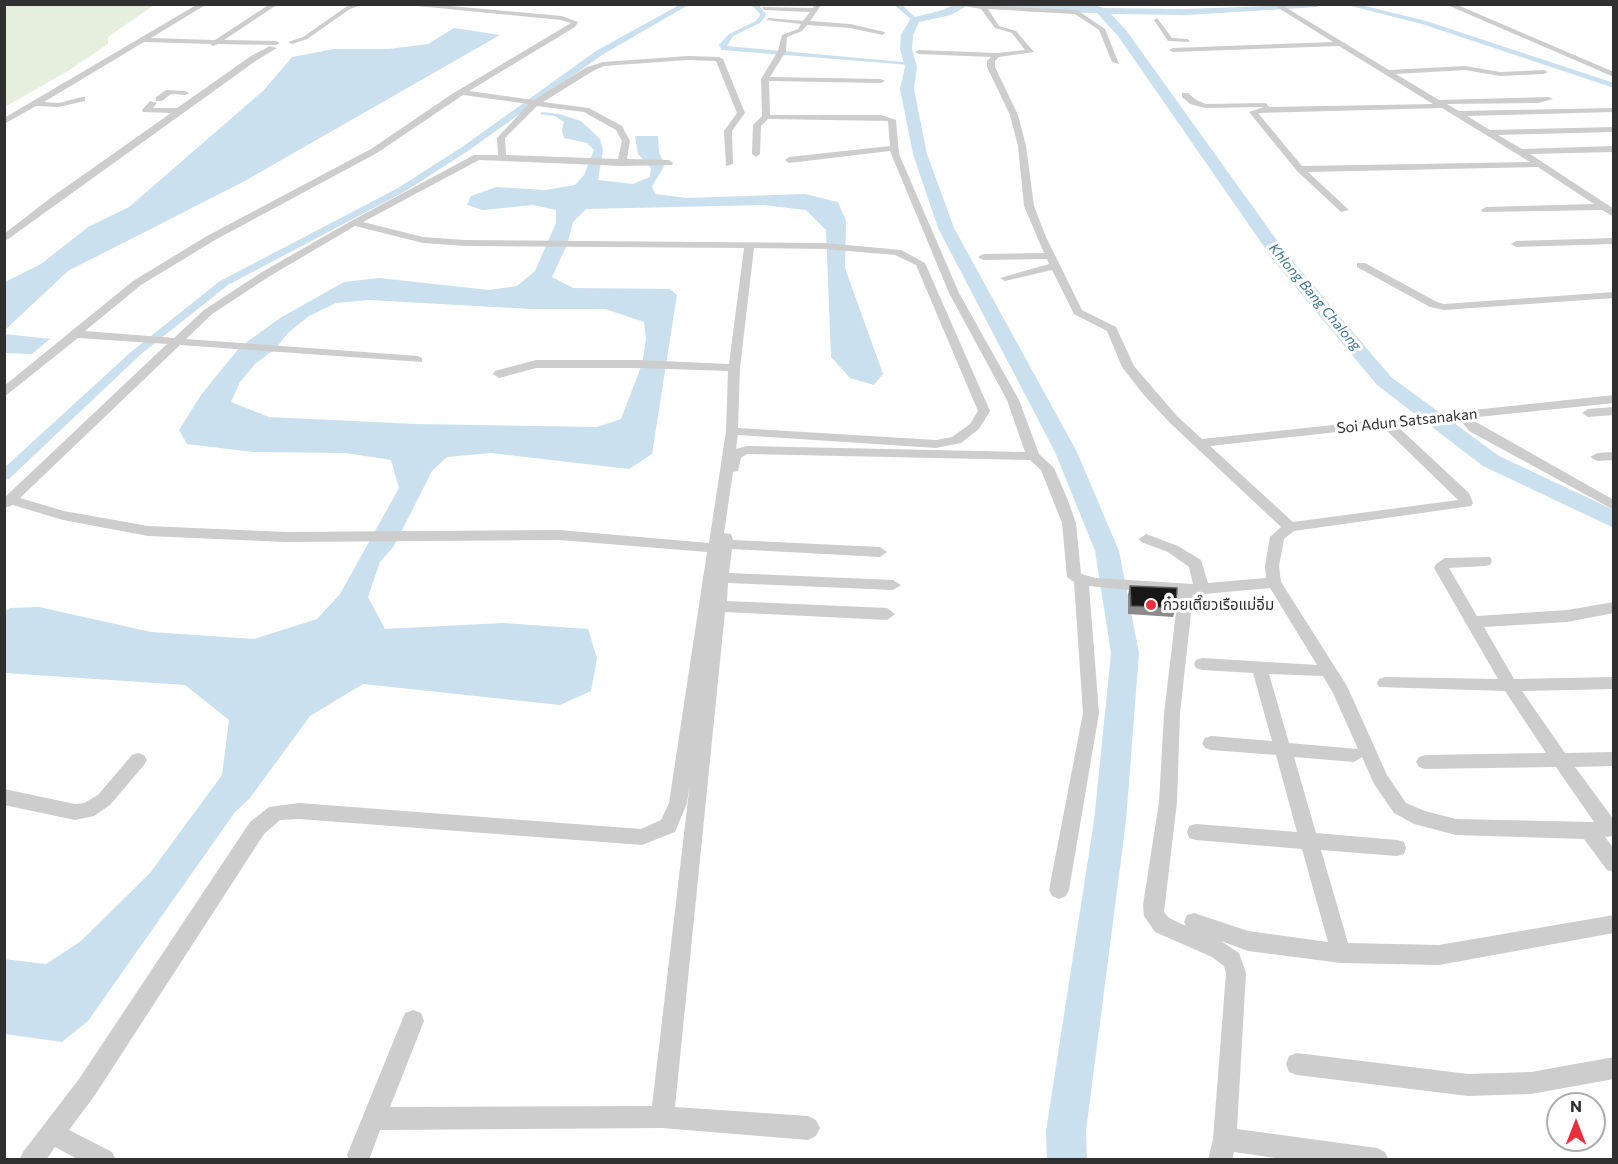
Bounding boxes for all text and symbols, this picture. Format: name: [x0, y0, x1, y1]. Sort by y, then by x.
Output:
water label: Khlong Bang Chalong: [1265, 240, 1365, 354]
street label: Soi Adun Satsanakan: [1336, 405, 1478, 437]
place label: ก๋วยเตี๊ยวเรือแม่อิ่ม: [1163, 596, 1274, 614]
marker: ก๋วยเตี๊ยวเรือแม่อิ่ม: [1144, 598, 1158, 612]
north arrow: [1546, 1092, 1606, 1152]
text: N: [1570, 1096, 1582, 1115]

